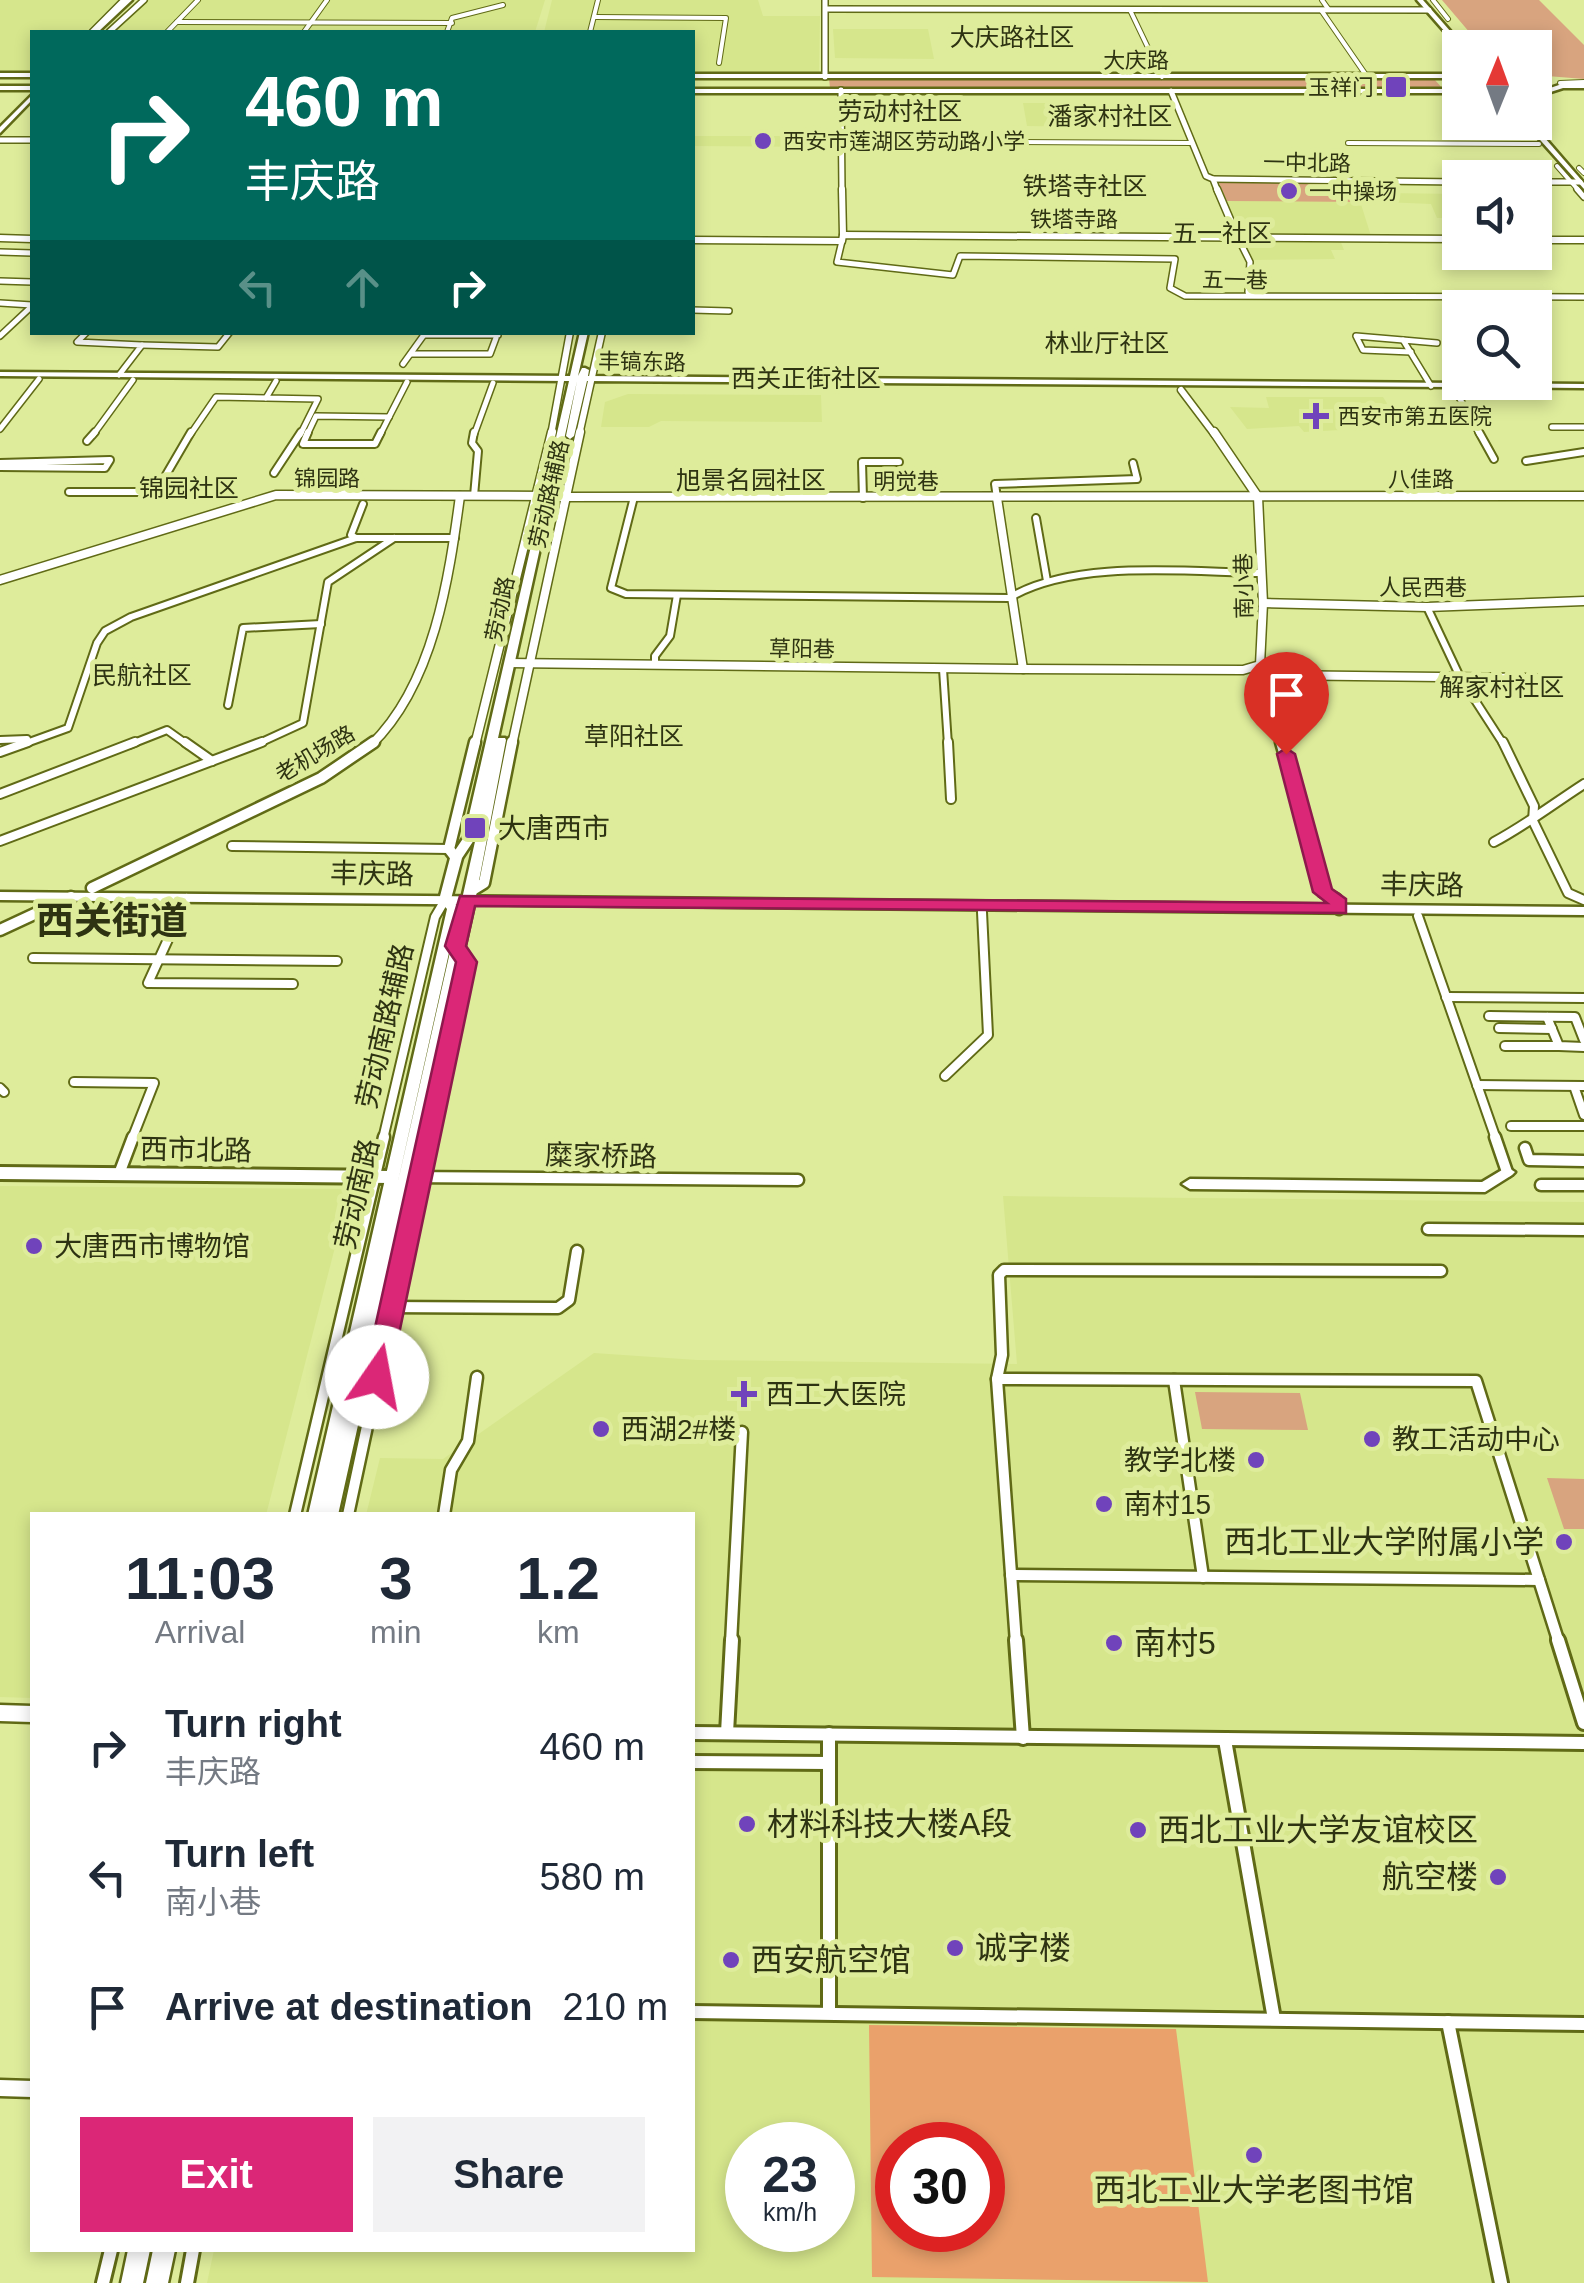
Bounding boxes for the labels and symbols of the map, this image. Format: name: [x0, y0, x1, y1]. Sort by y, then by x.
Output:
district label: 大庆路社区: [949, 23, 1075, 51]
north arrow: [1442, 30, 1552, 140]
street label: 大庆路: [1103, 48, 1169, 73]
marker: 玉祥门: [1383, 74, 1409, 100]
place label: 玉祥门: [1308, 75, 1374, 100]
district label: 劳动村社区: [837, 97, 963, 125]
district label: 潘家村社区: [1047, 102, 1173, 130]
place label: 西安市莲湖区劳动路小学: [783, 129, 1025, 154]
marker: 西安市莲湖区劳动路小学: [752, 130, 774, 152]
street label: 一中北路: [1263, 150, 1351, 176]
district label: 铁塔寺社区: [1022, 172, 1148, 200]
place label: 一中操场: [1309, 179, 1397, 204]
marker: 一中操场: [1278, 180, 1300, 202]
street label: 铁塔寺路: [1030, 207, 1118, 232]
district label: 五一社区: [1172, 219, 1272, 247]
street label: 五一巷: [1202, 267, 1268, 293]
district label: 林业厅社区: [1044, 329, 1170, 357]
street label: 丰镐东路: [598, 349, 686, 375]
district label: 西关正街社区: [731, 364, 881, 392]
marker: 西安市第五医院: [1303, 403, 1329, 429]
place label: 西安市第五医院: [1338, 404, 1492, 429]
street label: 劳动路辅路: [524, 438, 574, 550]
street label: 锦园路: [294, 466, 360, 491]
district label: 旭景名园社区: [676, 466, 826, 494]
street label: 八佳路: [1388, 467, 1454, 492]
street label: 明觉巷: [873, 469, 939, 494]
district label: 锦园社区: [139, 474, 239, 502]
street label: 南小巷: [1231, 553, 1257, 619]
street label: 劳动路: [481, 574, 519, 644]
street label: 人民西巷: [1379, 575, 1467, 600]
street label: 草阳巷: [769, 636, 835, 662]
pin: [1244, 652, 1329, 755]
district label: 民航社区: [92, 661, 192, 689]
district label: 解家村社区: [1439, 673, 1565, 701]
street label: 老机场路: [271, 721, 359, 787]
district label: 草阳社区: [584, 722, 684, 750]
place label: 大唐西市: [498, 813, 610, 844]
marker: 大唐西市: [462, 815, 488, 841]
street label: 丰庆路: [330, 858, 414, 890]
street label: 丰庆路: [1380, 869, 1464, 901]
district label: 西关街道: [36, 900, 188, 942]
street label: 劳动南路辅路: [351, 941, 419, 1111]
street label: 西市北路: [140, 1134, 252, 1166]
street label: 劳动南路: [329, 1136, 385, 1252]
street label: 糜家桥路: [545, 1140, 657, 1172]
place label: 大唐西市博物馆: [54, 1231, 250, 1262]
marker: 大唐西市博物馆: [23, 1235, 45, 1257]
position arrow: [325, 1325, 429, 1429]
place label: 西工大医院: [766, 1379, 906, 1410]
marker: 西工大医院: [731, 1381, 757, 1407]
place label: 西湖2#楼: [621, 1414, 736, 1445]
marker: 西湖2#楼: [590, 1418, 612, 1440]
place label: 教工活动中心: [1392, 1424, 1560, 1455]
marker: 教工活动中心: [1361, 1428, 1383, 1450]
place label: 教学北楼: [1124, 1445, 1236, 1476]
marker: 教学北楼: [1245, 1449, 1267, 1471]
place label: 南村15: [1124, 1489, 1211, 1520]
marker: 南村15: [1093, 1493, 1115, 1515]
place label: 西北工业大学附属小学: [1224, 1524, 1544, 1560]
marker: 西北工业大学附属小学: [1553, 1531, 1575, 1553]
place label: 南村5: [1134, 1625, 1216, 1661]
marker: 南村5: [1103, 1632, 1125, 1654]
place label: 材料科技大楼A段: [767, 1806, 1012, 1842]
place label: 西北工业大学友谊校区: [1158, 1812, 1478, 1848]
marker: 材料科技大楼A段: [736, 1813, 758, 1835]
marker: 西北工业大学友谊校区: [1127, 1819, 1149, 1841]
place label: 航空楼: [1382, 1859, 1478, 1895]
marker: 航空楼: [1487, 1866, 1509, 1888]
place label: 诚字楼: [975, 1930, 1071, 1966]
marker: 诚字楼: [944, 1937, 966, 1959]
place label: 西安航空馆: [751, 1942, 911, 1978]
marker: 西安航空馆: [720, 1949, 742, 1971]
speed limit sign: 30: [875, 2122, 1005, 2252]
marker: 西北工业大学老图书馆: [1243, 2144, 1265, 2166]
place label: 西北工业大学老图书馆: [1094, 2172, 1414, 2208]

